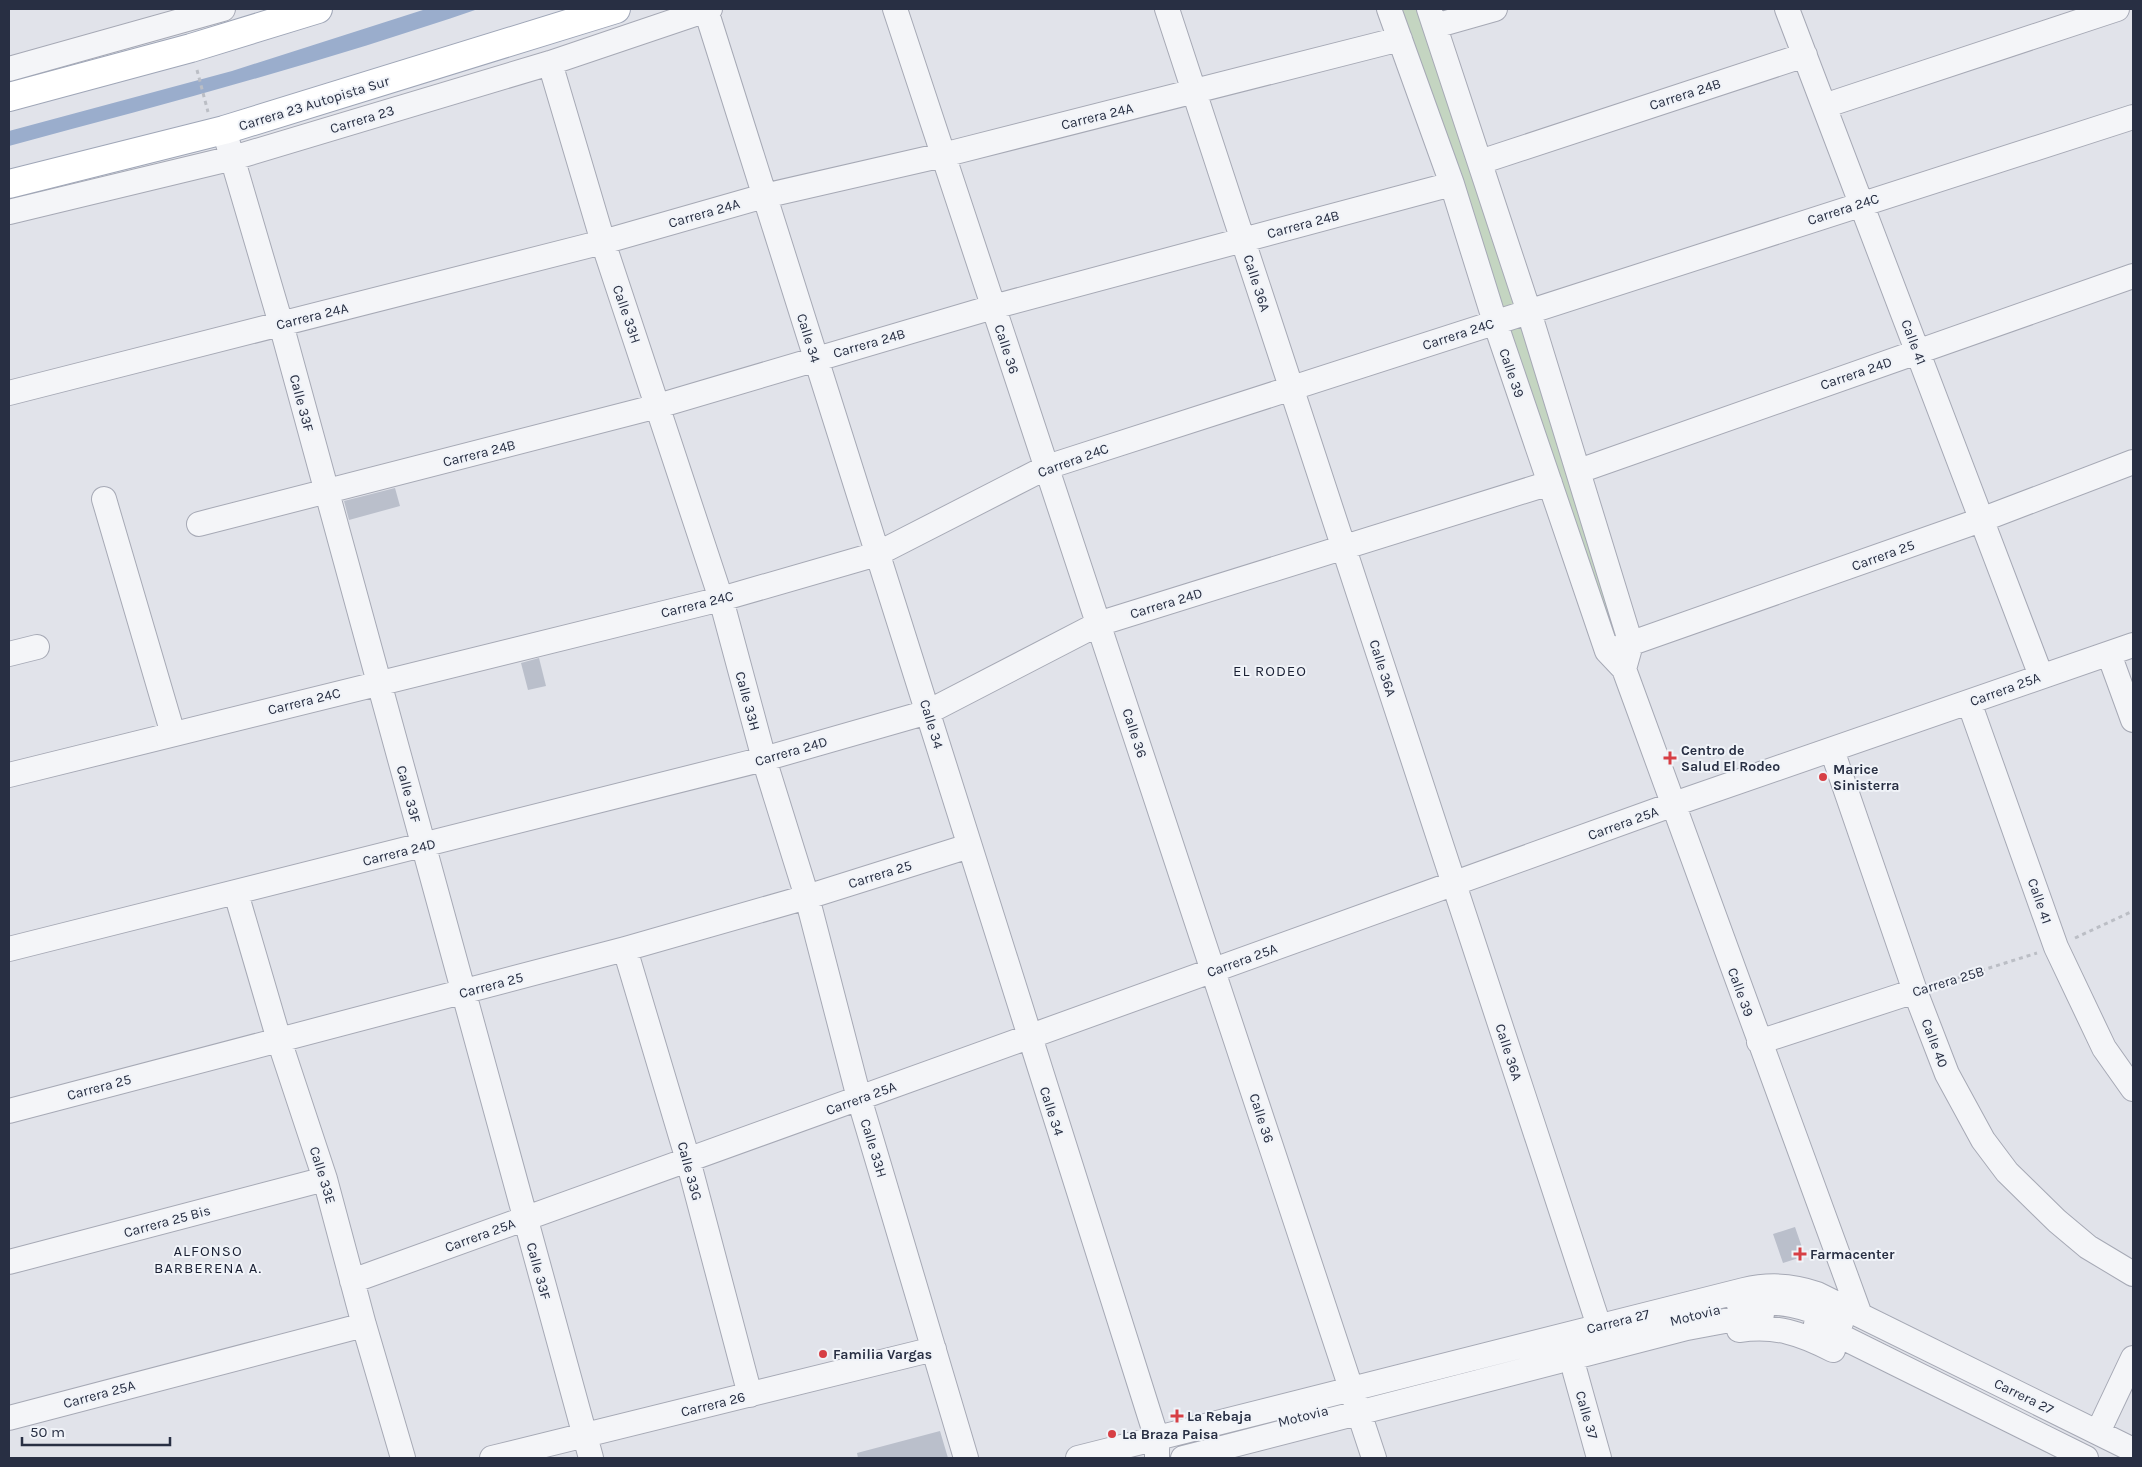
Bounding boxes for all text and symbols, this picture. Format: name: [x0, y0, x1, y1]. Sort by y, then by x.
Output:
street label: Carrera 23 Autopista Sur: [237, 72, 391, 134]
street label: Carrera 24B: [1647, 75, 1723, 114]
street label: Carrera 24A: [1059, 99, 1135, 134]
street label: Carrera 23: [328, 101, 396, 137]
street label: Carrera 24C: [1805, 190, 1881, 229]
street label: Carrera 24A: [666, 195, 742, 232]
street label: Carrera 24B: [1265, 207, 1341, 242]
street label: Calle 36A: [1239, 252, 1274, 314]
street label: Calle 33H: [609, 283, 644, 346]
street label: Carrera 24A: [274, 299, 350, 334]
street label: Calle 34: [793, 311, 824, 365]
street label: Carrera 24C: [1420, 315, 1496, 354]
street label: Calle 41: [1897, 317, 1930, 367]
street label: Calle 36: [991, 322, 1022, 376]
street label: Carrera 24B: [831, 325, 907, 362]
street label: Calle 39: [1495, 346, 1528, 400]
street label: Carrera 24D: [1818, 353, 1894, 394]
street label: Calle 33F: [286, 373, 317, 434]
street label: Carrera 24B: [441, 436, 517, 471]
street label: Carrera 24C: [1035, 440, 1111, 481]
street label: Carrera 25: [1849, 536, 1917, 575]
street label: Carrera 24D: [1128, 584, 1204, 623]
street label: Carrera 24C: [659, 587, 735, 622]
street label: Calle 36A: [1365, 637, 1400, 699]
district label: EL RODEO: [1233, 662, 1307, 680]
street label: Carrera 25A: [1968, 669, 2043, 710]
street label: Calle 33H: [731, 670, 764, 733]
street label: Carrera 24C: [266, 684, 342, 719]
street label: Calle 34: [916, 697, 947, 751]
street label: Calle 36: [1119, 706, 1150, 760]
street label: Carrera 24D: [753, 733, 829, 770]
place label: Centro de Salud El Rodeo: [1681, 742, 1780, 775]
marker: Centro de Salud El Rodeo: [1663, 751, 1677, 765]
place label: Marice Sinisterra: [1833, 761, 1899, 794]
street label: Calle 33F: [393, 764, 424, 825]
marker: Marice Sinisterra: [1817, 771, 1829, 783]
street label: Carrera 25A: [1586, 803, 1661, 844]
street label: Carrera 24D: [361, 835, 438, 870]
street label: Carrera 25: [846, 857, 914, 892]
street label: Calle 41: [2024, 876, 2055, 926]
street label: Carrera 25A: [1205, 940, 1280, 981]
street label: Carrera 25B: [1910, 962, 1986, 1000]
street label: Calle 39: [1724, 965, 1757, 1019]
street label: Carrera 25: [457, 969, 525, 1002]
street label: Calle 40: [1917, 1016, 1952, 1070]
street label: Calle 36A: [1491, 1021, 1526, 1083]
street label: Carrera 25: [65, 1071, 133, 1104]
street label: Carrera 25A: [824, 1078, 899, 1119]
street label: Calle 34: [1036, 1084, 1068, 1138]
street label: Calle 36: [1246, 1091, 1277, 1145]
street label: Calle 33H: [857, 1117, 891, 1180]
street label: Calle 33G: [674, 1140, 706, 1202]
street label: Calle 33E: [306, 1144, 339, 1206]
street label: Carrera 25 Bis: [122, 1202, 212, 1241]
street label: Carrera 25A: [443, 1215, 518, 1256]
street label: Calle 33F: [523, 1241, 554, 1302]
district label: ALFONSO BARBERENA A.: [154, 1242, 262, 1277]
place label: Farmacenter: [1810, 1246, 1895, 1263]
marker: Farmacenter: [1794, 1248, 1806, 1260]
street label: Motovia: [1668, 1301, 1722, 1330]
street label: Carrera 27: [1585, 1305, 1652, 1338]
place label: Familia Vargas: [833, 1346, 932, 1363]
marker: Familia Vargas: [817, 1348, 829, 1360]
street label: Carrera 27: [1991, 1375, 2057, 1418]
street label: Carrera 25A: [61, 1377, 137, 1412]
street label: Carrera 26: [679, 1388, 747, 1421]
street label: Calle 37: [1572, 1389, 1602, 1442]
street label: Motovia: [1276, 1402, 1330, 1431]
place label: La Rebaja: [1187, 1408, 1252, 1425]
marker: La Rebaja: [1171, 1410, 1183, 1422]
scale bar: [22, 1414, 170, 1446]
text: 50 m: [30, 1423, 65, 1441]
place label: La Braza Paisa: [1122, 1426, 1219, 1443]
marker: La Braza Paisa: [1106, 1428, 1118, 1440]

